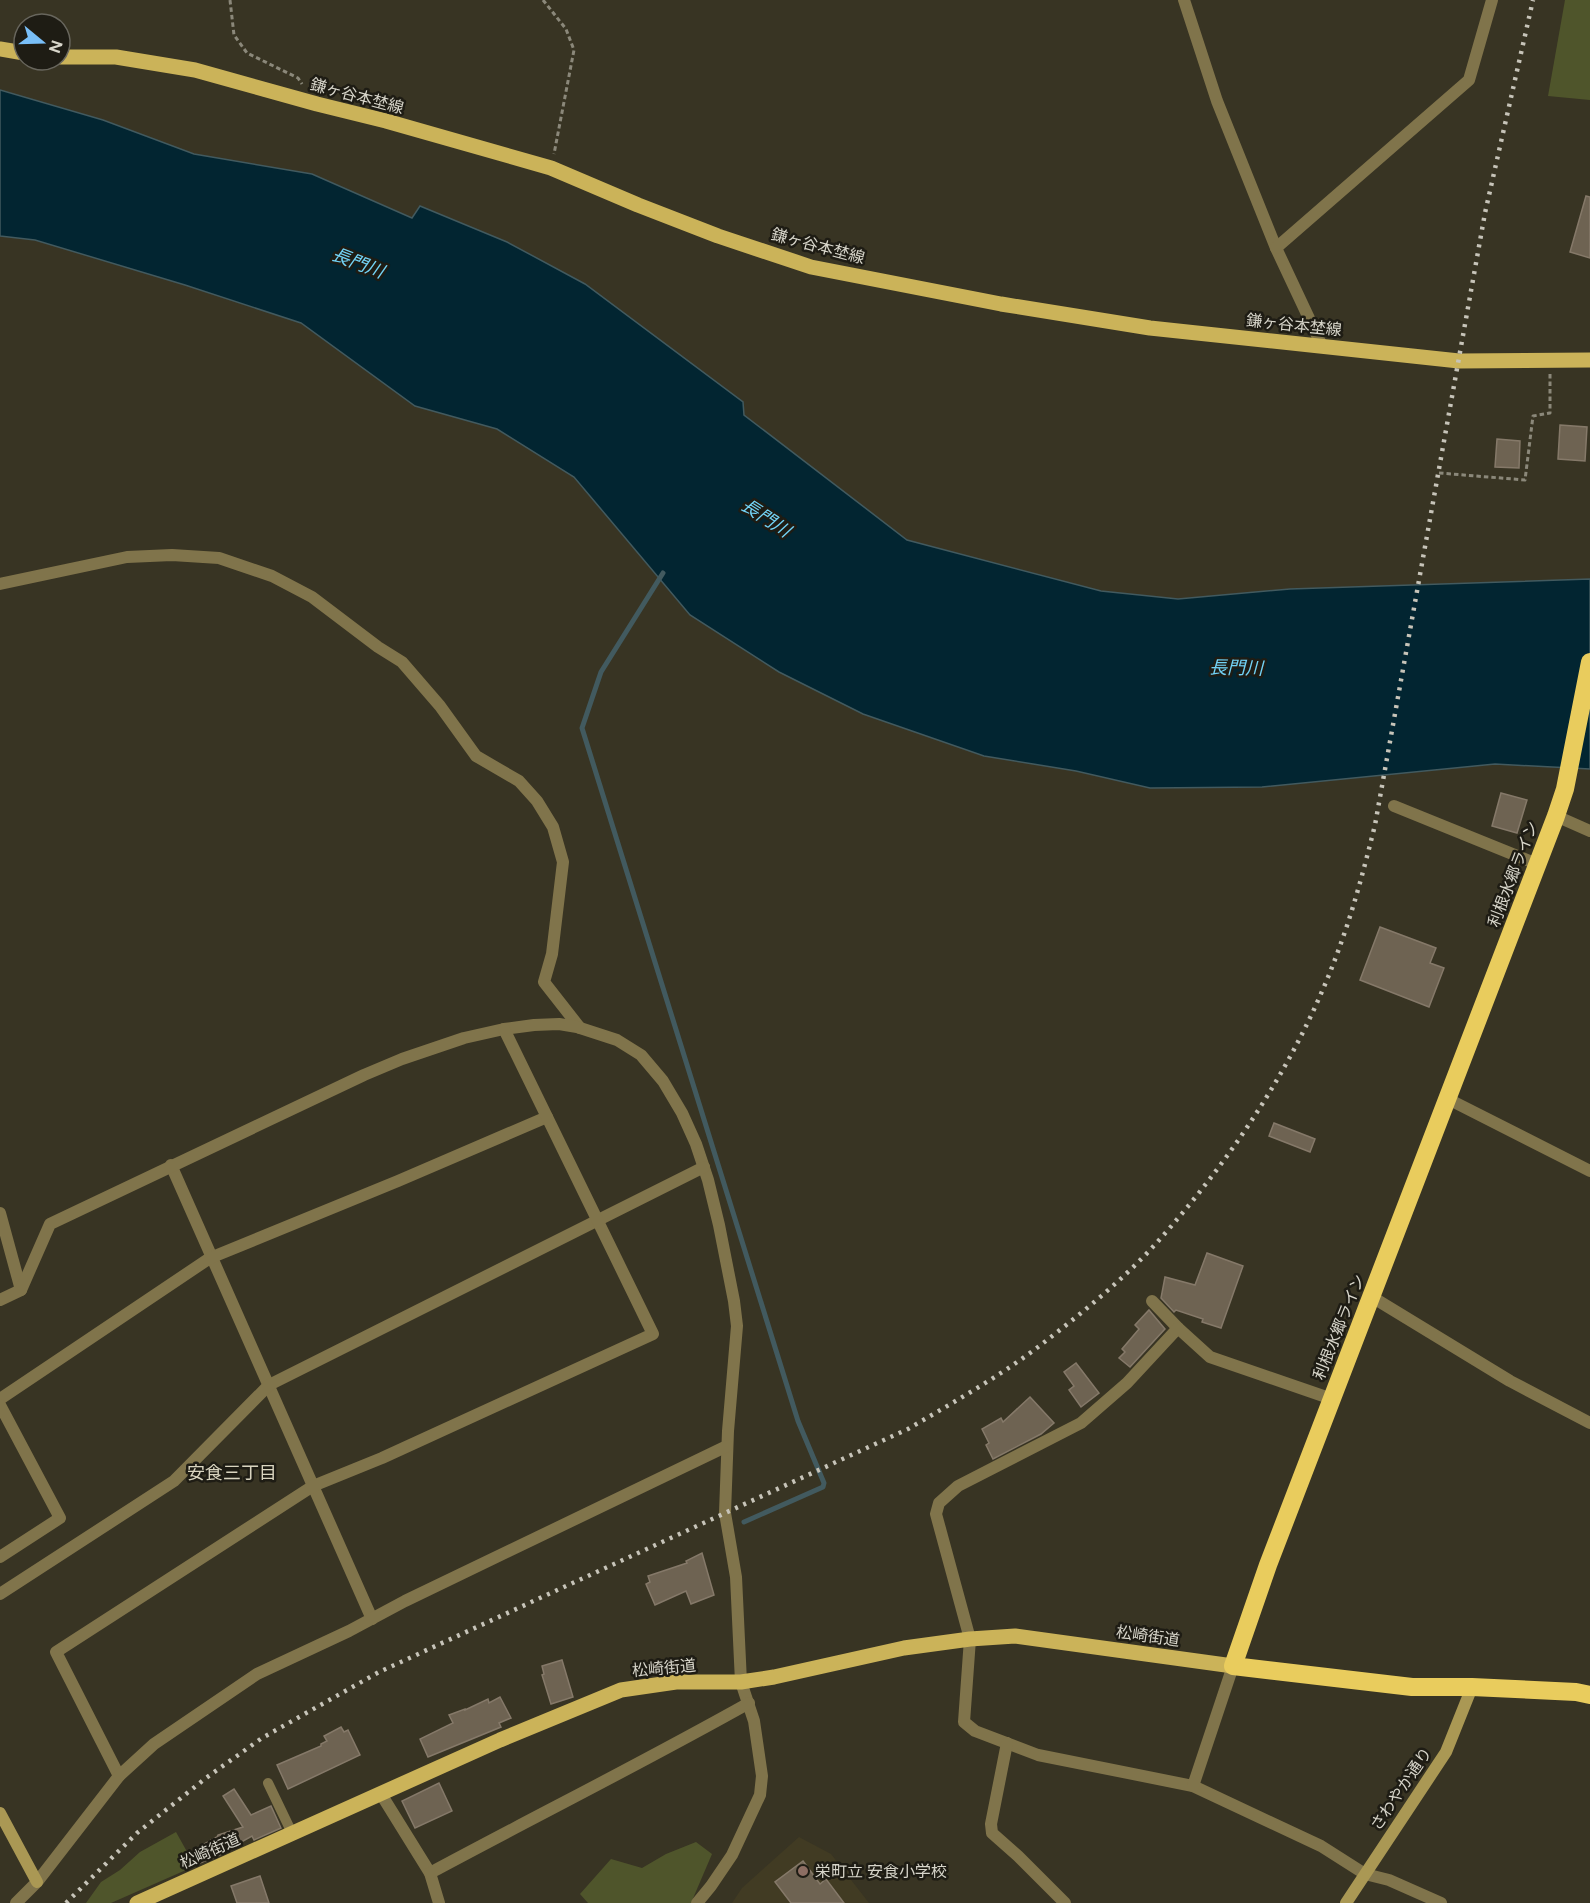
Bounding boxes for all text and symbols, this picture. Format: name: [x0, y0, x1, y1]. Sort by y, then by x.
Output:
north arrow: [12, 12, 72, 72]
text: N: [45, 38, 67, 56]
street label: 鎌ヶ谷本埜線: [308, 74, 406, 118]
street label: 鎌ヶ谷本埜線: [769, 224, 867, 268]
water label: 長門川: [329, 243, 389, 284]
street label: 鎌ヶ谷本埜線: [1245, 311, 1343, 339]
water label: 長門川: [737, 494, 796, 543]
water label: 長門川: [1209, 657, 1265, 680]
street label: 利根水郷ライン: [1484, 818, 1542, 930]
street label: 利根水郷ライン: [1309, 1272, 1369, 1382]
district label: 安食三丁目: [187, 1462, 277, 1484]
street label: 松崎街道: [1115, 1622, 1181, 1650]
street label: 松崎街道: [631, 1656, 697, 1680]
street label: さわやか通り: [1366, 1744, 1436, 1834]
street label: 松崎街道: [177, 1829, 243, 1873]
place label: 栄町立 安食小学校: [815, 1862, 947, 1881]
marker: 栄町立 安食小学校: [796, 1864, 810, 1878]

